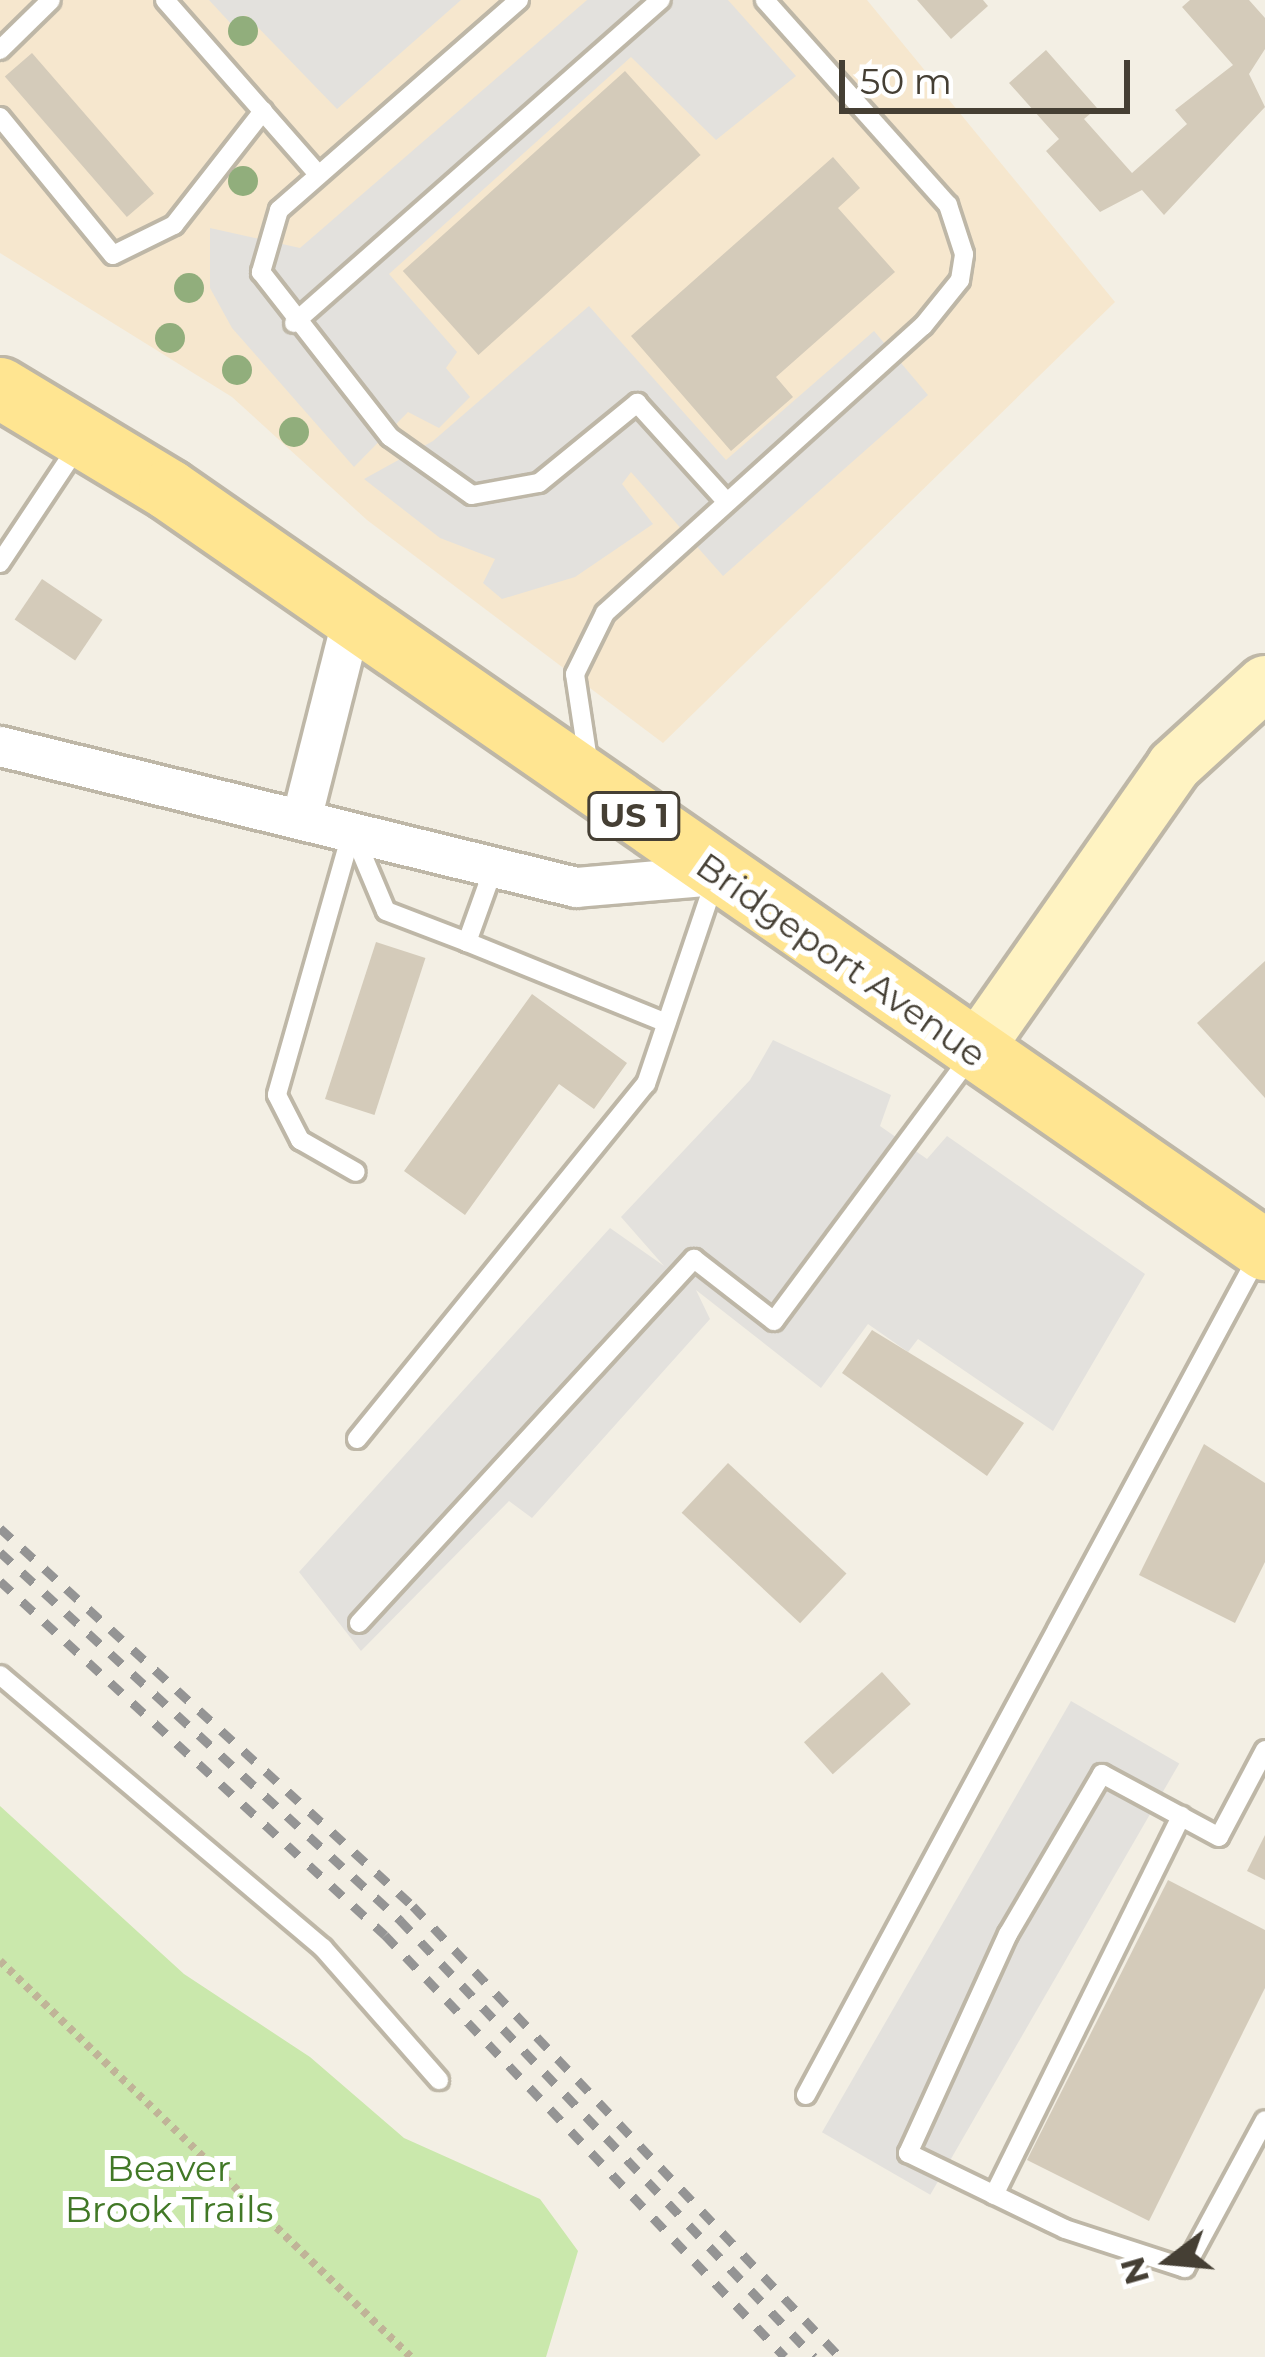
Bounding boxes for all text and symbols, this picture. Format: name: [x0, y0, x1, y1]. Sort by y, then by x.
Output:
scale bar: [845, 36, 1136, 110]
text: 50 m: [860, 59, 952, 103]
road number: US 1: [586, 789, 682, 843]
street label: Bridgeport Avenue: [688, 844, 994, 1076]
park label: Beaver Brook Trails: [65, 2146, 273, 2231]
north arrow: [1109, 2201, 1229, 2321]
text: N: [1111, 2253, 1157, 2289]

